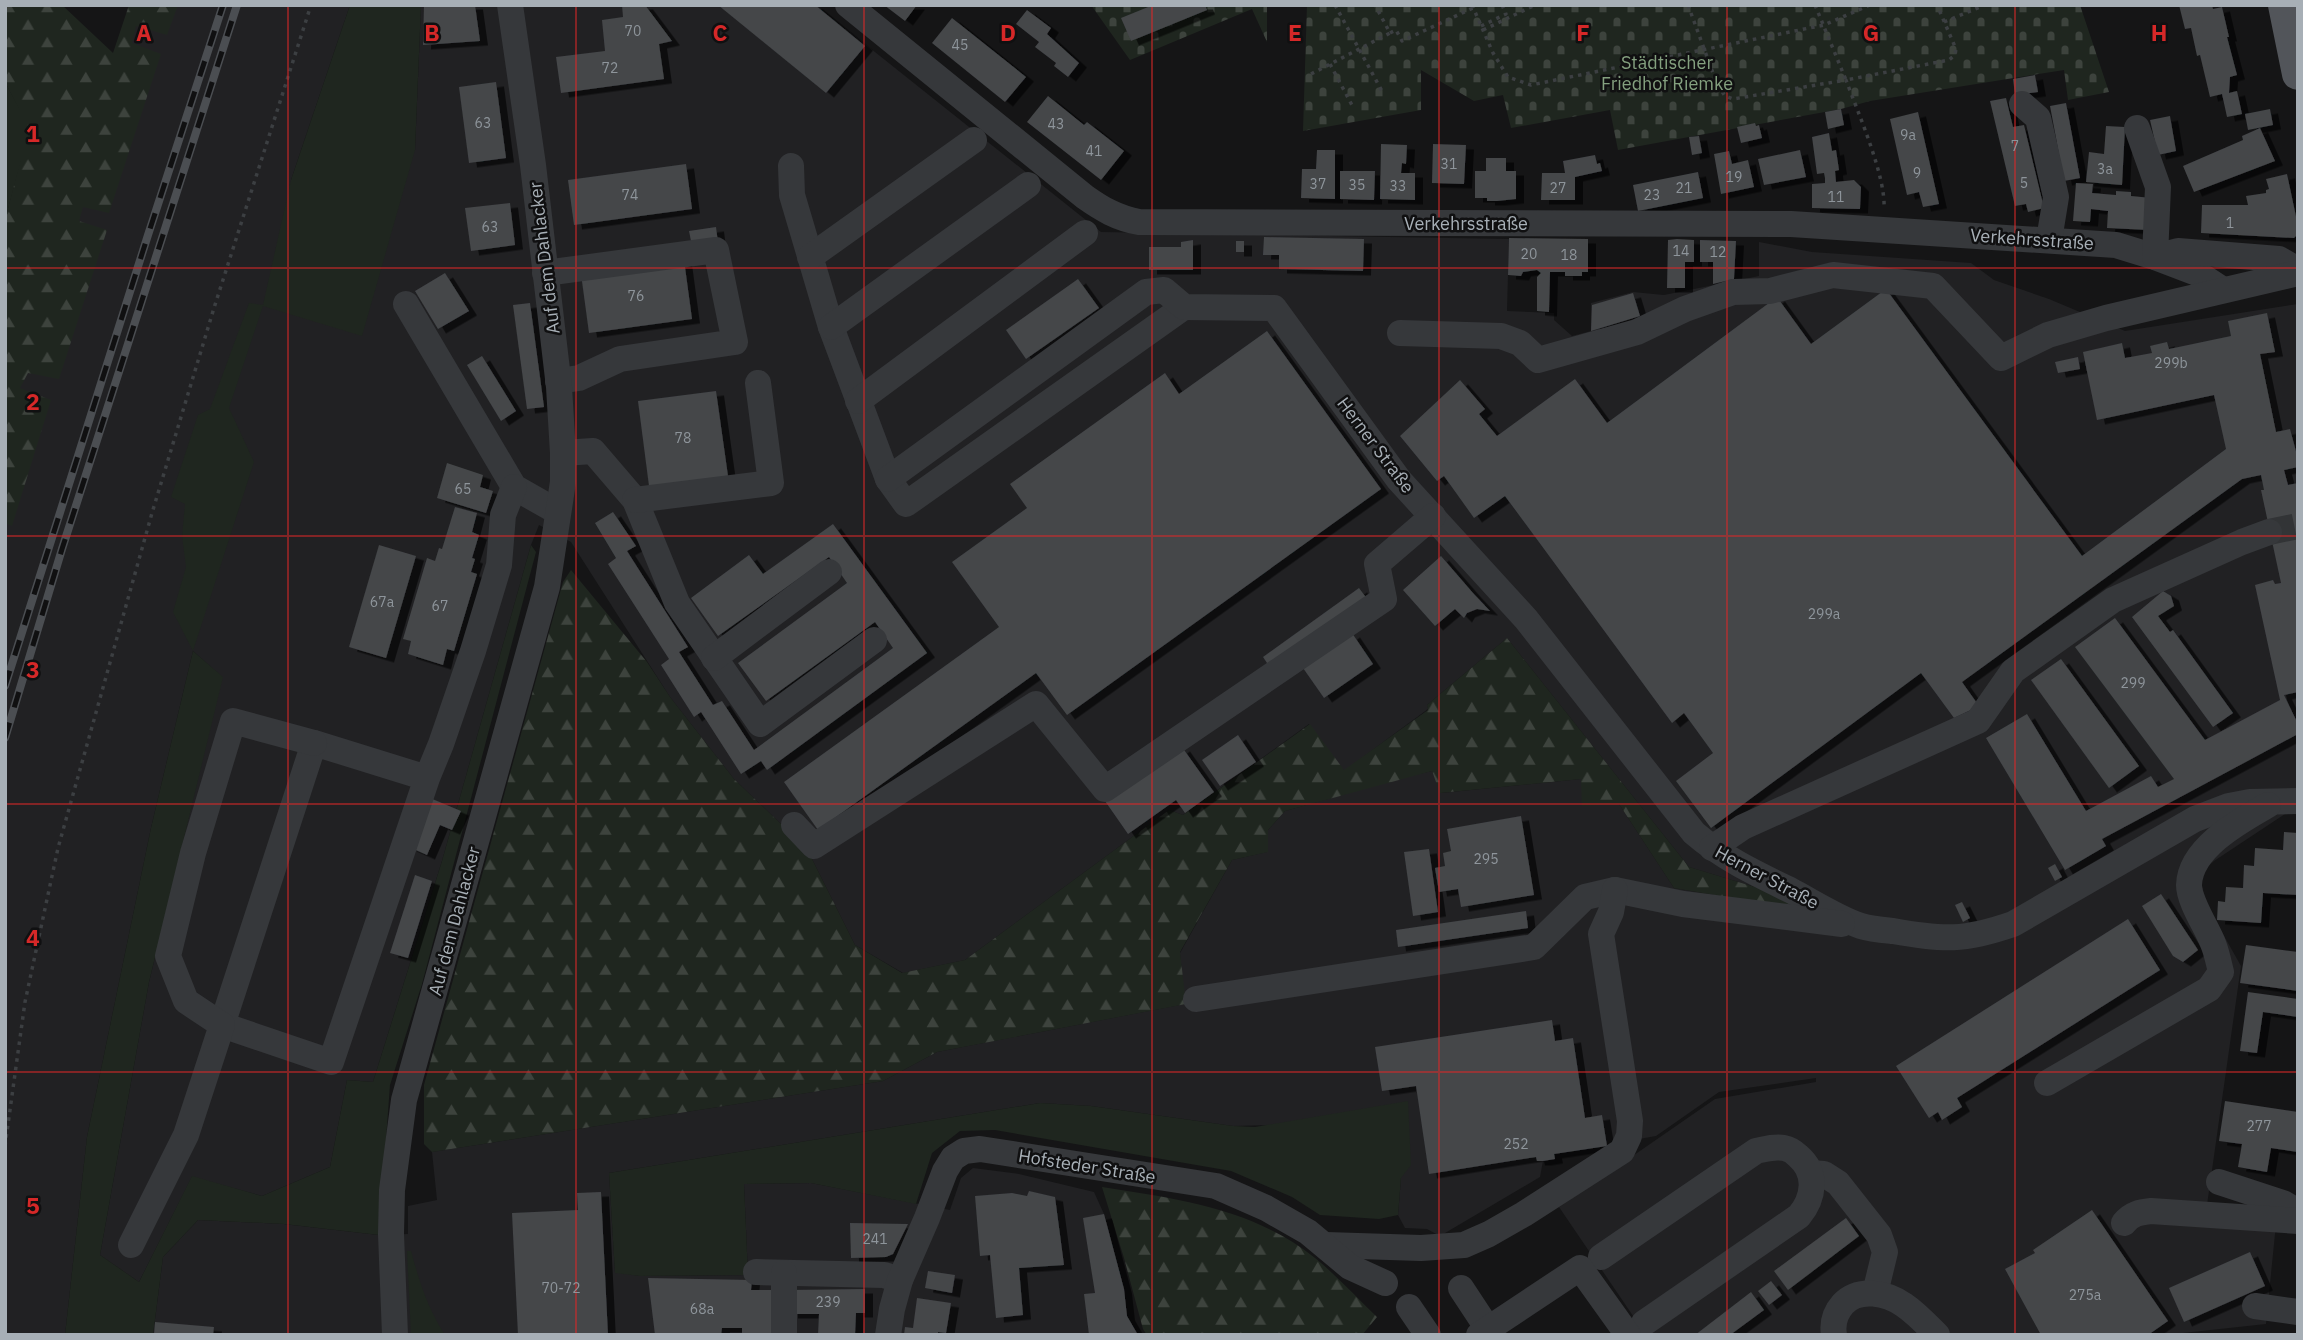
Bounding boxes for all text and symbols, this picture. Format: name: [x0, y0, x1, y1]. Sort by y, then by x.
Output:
text: A: [136, 17, 152, 47]
text: B: [424, 17, 440, 47]
text: C: [713, 17, 728, 47]
text: D: [1000, 17, 1016, 47]
text: E: [1288, 17, 1302, 47]
text: F: [1576, 17, 1590, 47]
text: G: [1863, 17, 1879, 47]
text: H: [2151, 17, 2167, 47]
house number: 70: [625, 22, 641, 40]
house number: 45: [952, 36, 968, 54]
park label: Städtischer Friedhof Riemke: [1601, 51, 1733, 95]
house number: 72: [602, 59, 618, 77]
house number: 63: [475, 114, 491, 132]
house number: 43: [1048, 115, 1064, 133]
text: 1: [26, 118, 40, 148]
house number: 9a: [1900, 126, 1916, 144]
house number: 7: [2011, 137, 2019, 155]
house number: 41: [1086, 142, 1102, 160]
house number: 31: [1441, 155, 1457, 173]
house number: 3a: [2097, 160, 2113, 178]
house number: 9: [1913, 164, 1921, 182]
house number: 19: [1726, 168, 1742, 186]
house number: 5: [2020, 174, 2028, 192]
house number: 37: [1310, 175, 1326, 193]
house number: 35: [1349, 176, 1365, 194]
house number: 33: [1390, 177, 1406, 195]
house number: 27: [1550, 179, 1566, 197]
house number: 21: [1676, 179, 1692, 197]
street label: Auf dem Dahlacker: [523, 180, 565, 335]
house number: 74: [622, 186, 638, 204]
house number: 23: [1644, 186, 1660, 204]
house number: 11: [1828, 188, 1844, 206]
street label: Verkehrsstraße: [1404, 212, 1528, 235]
house number: 1: [2226, 214, 2234, 232]
house number: 63: [482, 218, 498, 236]
street label: Verkehrsstraße: [1969, 223, 2095, 255]
house number: 14: [1673, 242, 1689, 260]
house number: 12: [1710, 243, 1726, 261]
house number: 20: [1521, 245, 1537, 263]
house number: 18: [1561, 246, 1577, 264]
house number: 76: [628, 287, 644, 305]
house number: 299b: [2154, 354, 2188, 372]
text: 2: [26, 386, 40, 416]
street label: Herner Straße: [1332, 392, 1420, 498]
house number: 78: [675, 429, 691, 447]
house number: 65: [455, 480, 471, 498]
house number: 67a: [370, 593, 395, 611]
house number: 67: [432, 597, 448, 615]
house number: 299a: [1808, 605, 1841, 623]
text: 3: [26, 654, 40, 684]
house number: 299: [2120, 674, 2146, 692]
street label: Herner Straße: [1711, 840, 1823, 914]
street label: Auf dem Dahlacker: [423, 844, 485, 998]
house number: 295: [1473, 850, 1499, 868]
text: 4: [26, 922, 40, 952]
house number: 277: [2246, 1117, 2272, 1135]
house number: 252: [1503, 1135, 1529, 1153]
street label: Hofsteder Straße: [1017, 1144, 1157, 1188]
text: 5: [26, 1190, 40, 1220]
house number: 241: [862, 1230, 888, 1248]
house number: 70-72: [541, 1279, 581, 1297]
house number: 275a: [2069, 1286, 2102, 1304]
house number: 239: [815, 1293, 841, 1311]
house number: 68a: [690, 1300, 715, 1318]

